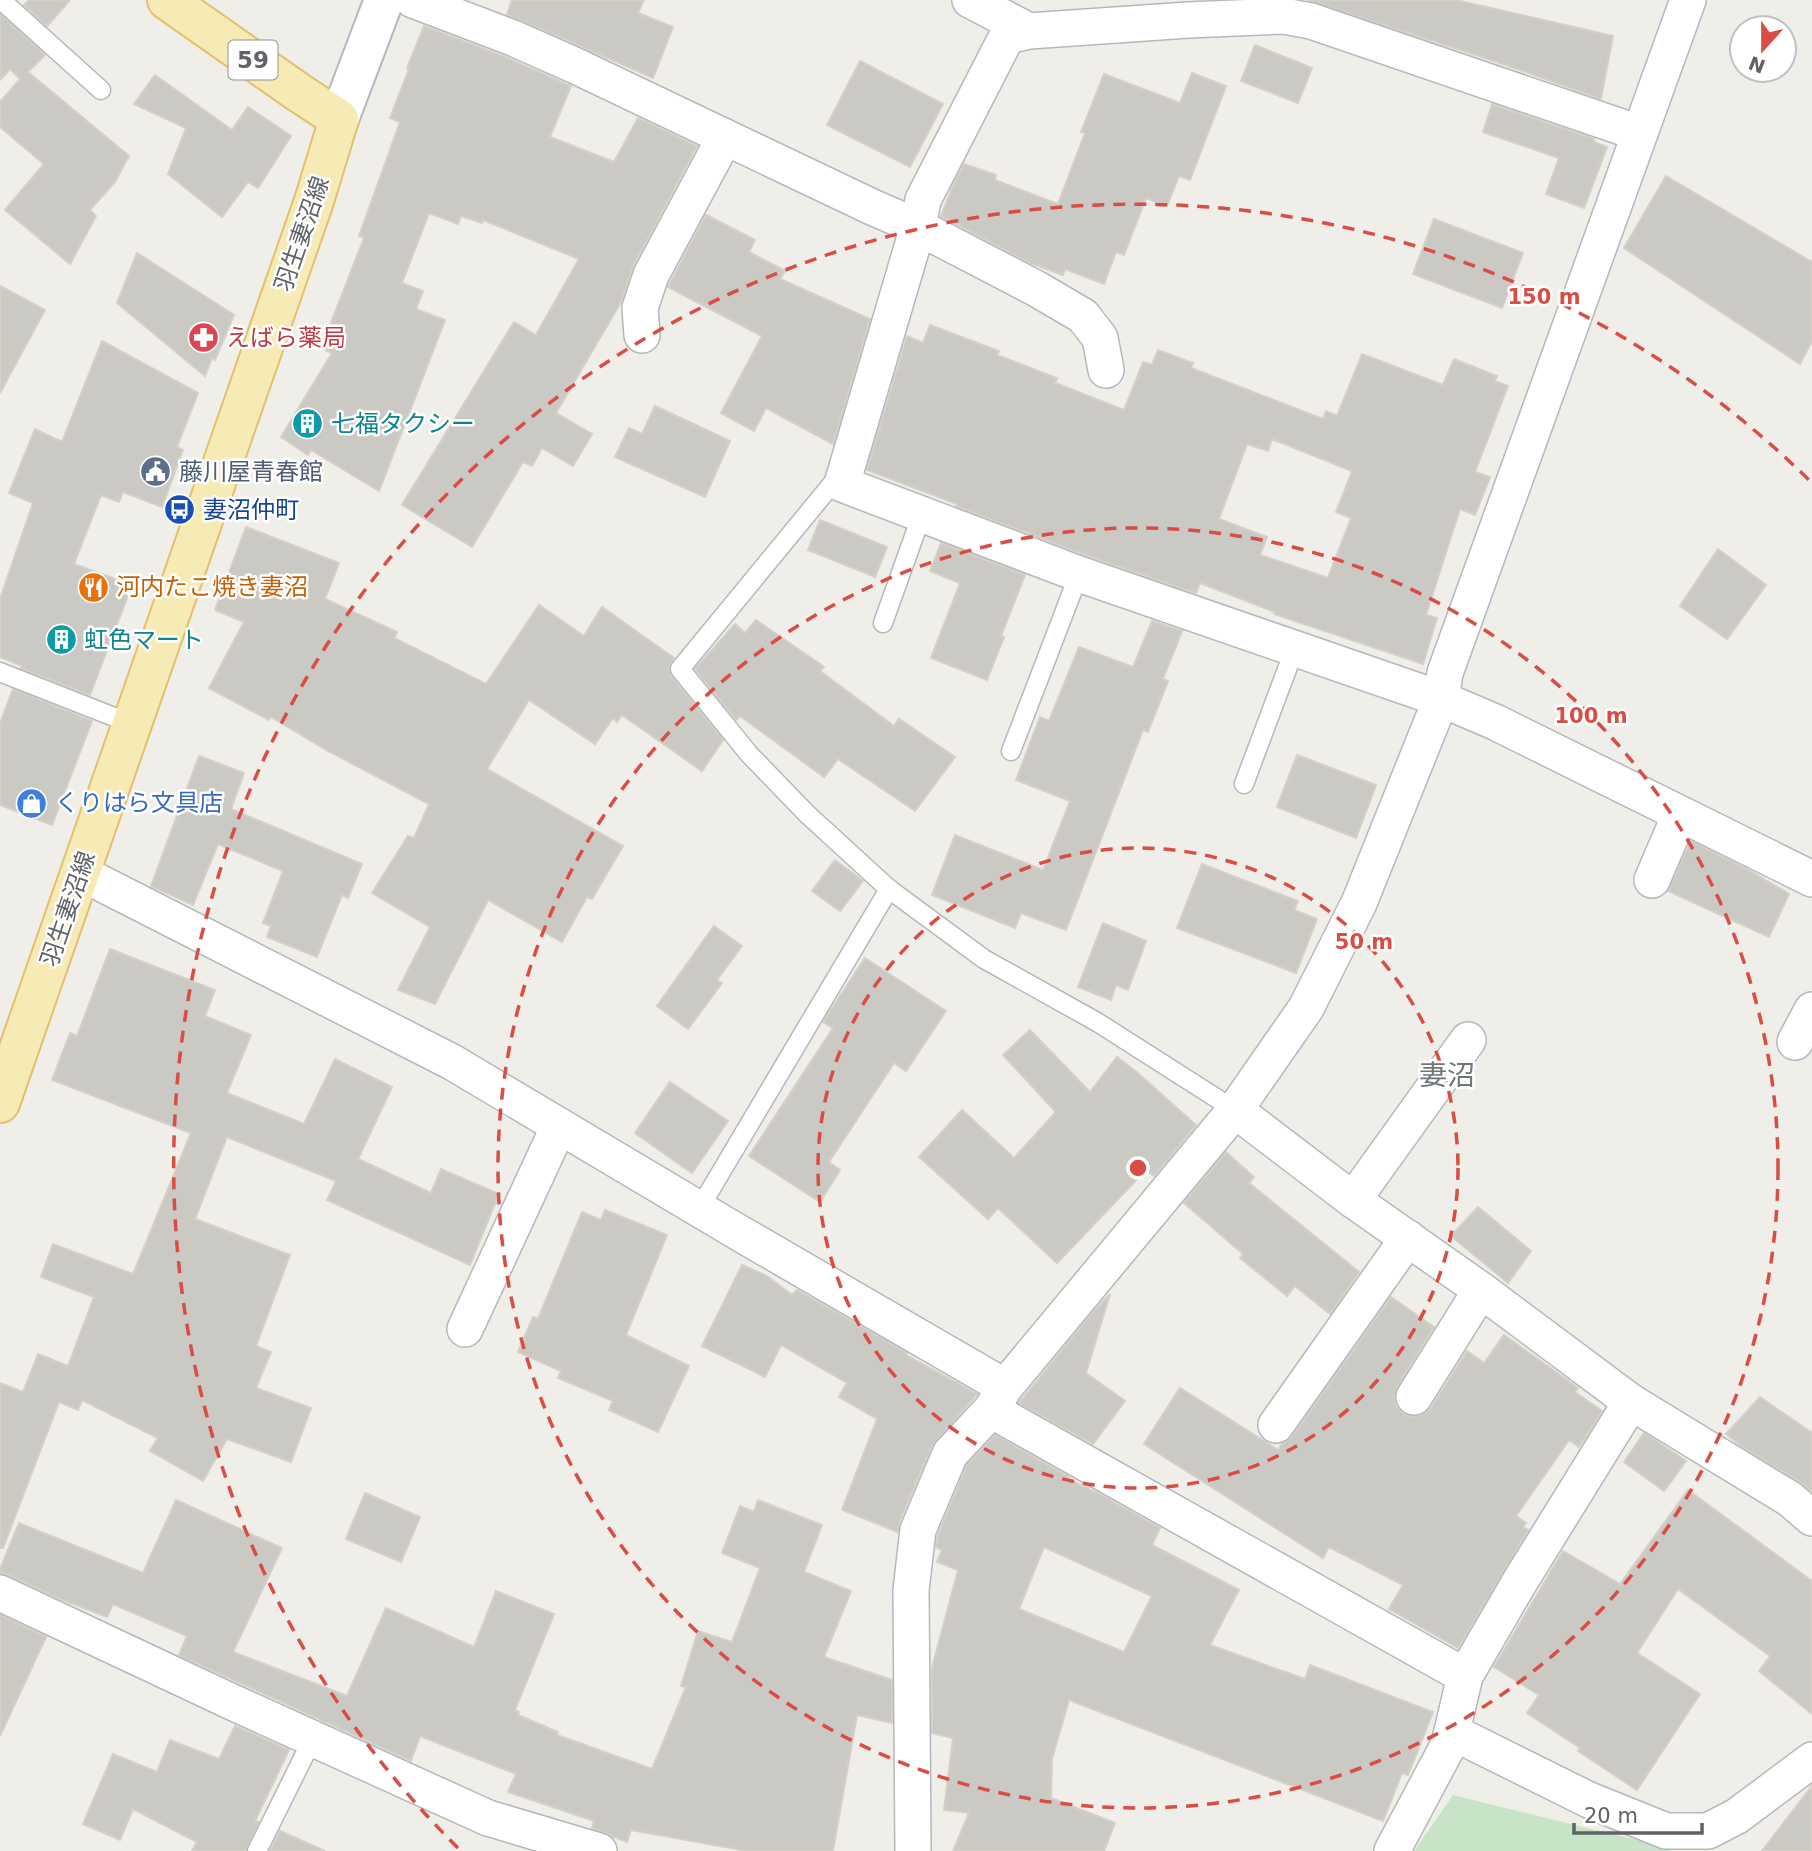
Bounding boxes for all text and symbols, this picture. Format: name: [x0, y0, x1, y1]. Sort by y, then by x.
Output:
north arrow: [1728, 14, 1798, 84]
road number: 59: [229, 40, 278, 80]
text: N: [1746, 52, 1768, 78]
street label: 羽生妻沼線: [269, 173, 335, 295]
text: 150 m: [1507, 285, 1581, 309]
pharmacy icon: えばら薬局: [186, 321, 220, 355]
place label: えばら薬局: [226, 324, 346, 352]
building icon: 七福タクシー: [291, 407, 325, 441]
place label: 七福タクシー: [331, 410, 475, 438]
public building icon: 藤川屋青春館: [139, 455, 173, 489]
place label: 藤川屋青春館: [179, 458, 323, 486]
bus stop icon: 妻沼仲町: [163, 493, 197, 527]
place label: 妻沼仲町: [203, 496, 299, 524]
restaurant icon: 河内たこ焼き妻沼: [76, 570, 110, 604]
place label: 河内たこ焼き妻沼: [116, 573, 308, 601]
building icon: 虹色マート: [44, 623, 78, 657]
place label: 虹色マート: [84, 626, 204, 654]
text: 100 m: [1554, 704, 1628, 728]
shop icon: くりはら文具店: [15, 786, 49, 820]
place label: くりはら文具店: [55, 789, 223, 817]
street label: 羽生妻沼線: [35, 848, 101, 970]
text: 50 m: [1335, 930, 1393, 954]
district label: 妻沼: [1419, 1059, 1475, 1092]
centre of rings: [1126, 1156, 1150, 1180]
scale bar: [1574, 1792, 1702, 1836]
text: 20 m: [1584, 1804, 1638, 1828]

